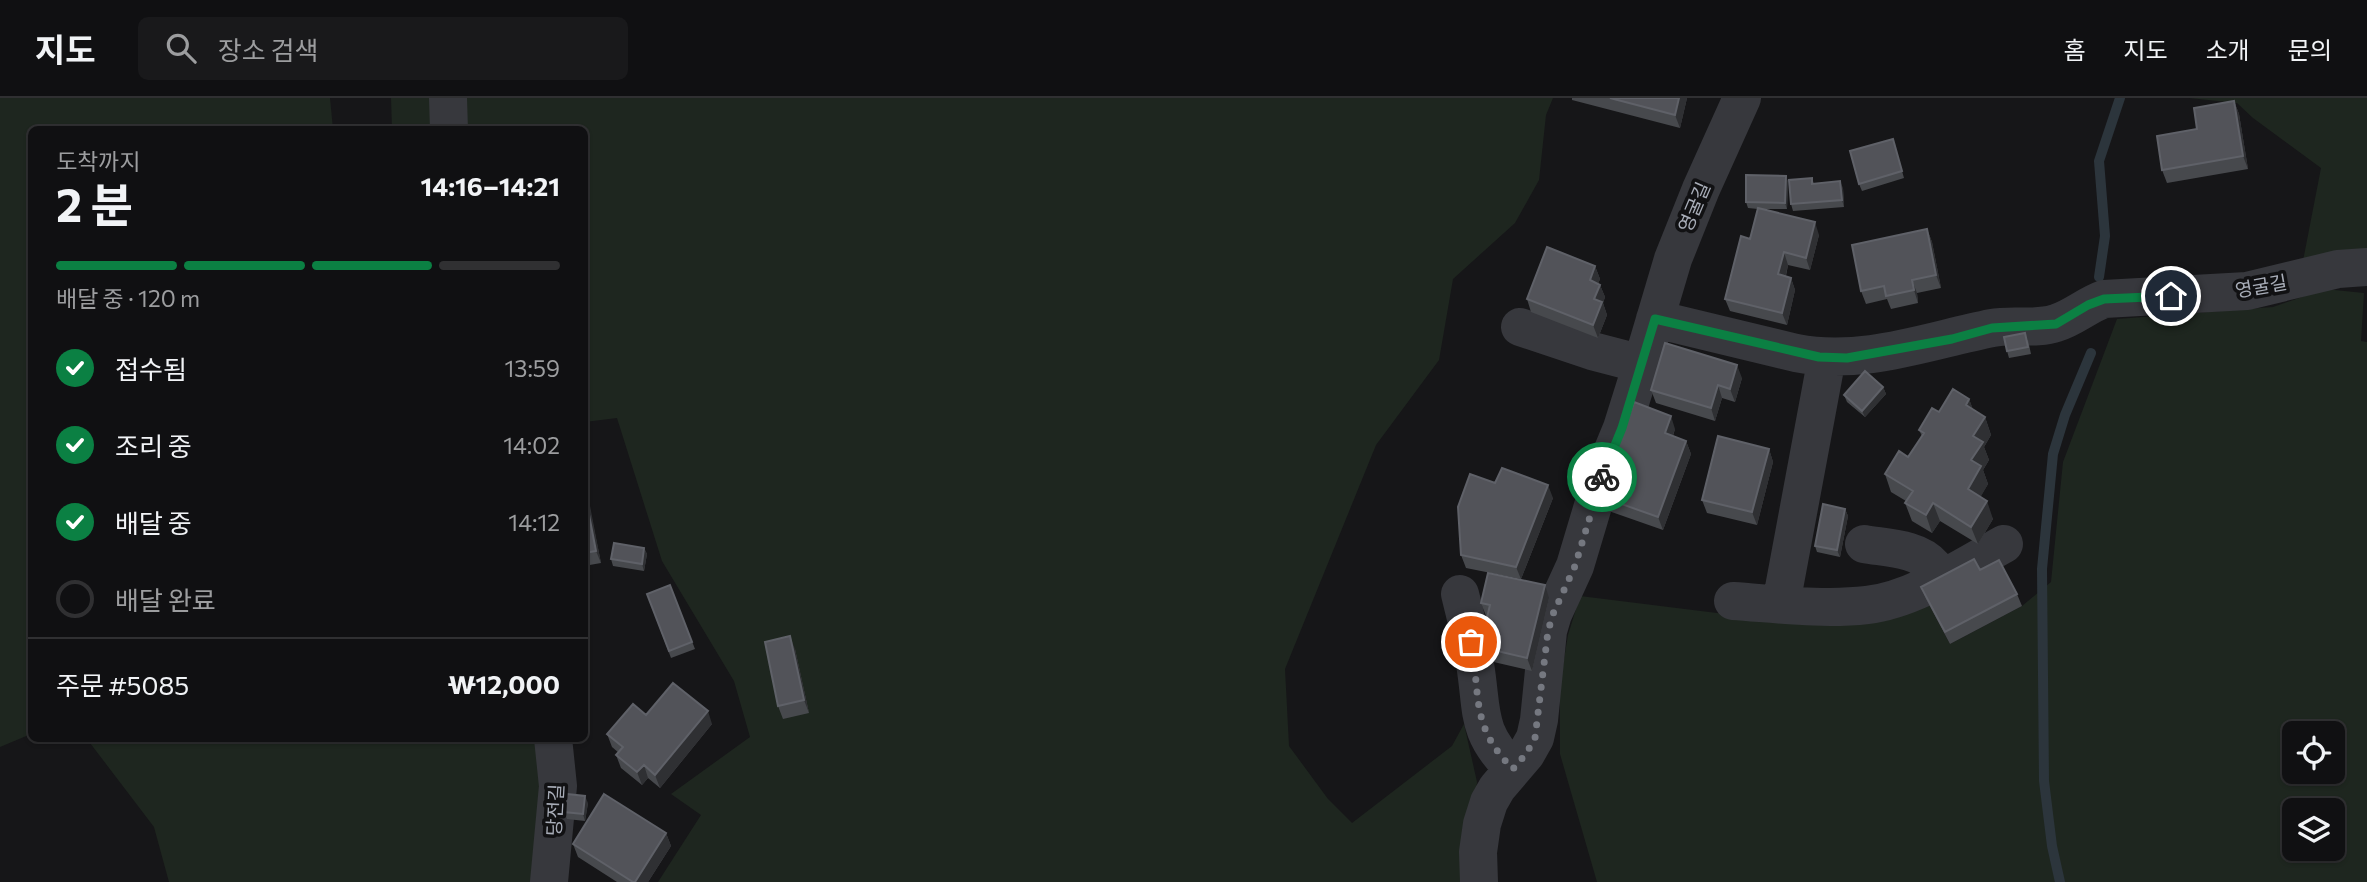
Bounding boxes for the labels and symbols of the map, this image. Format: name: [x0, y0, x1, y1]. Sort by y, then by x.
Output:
street label: 영굴길: [1673, 178, 1714, 235]
pin: [2141, 266, 2201, 326]
street label: 영굴길: [2233, 270, 2289, 301]
courier: [1567, 442, 1637, 512]
pin: [1441, 612, 1501, 672]
street label: 당전길: [542, 783, 567, 837]

